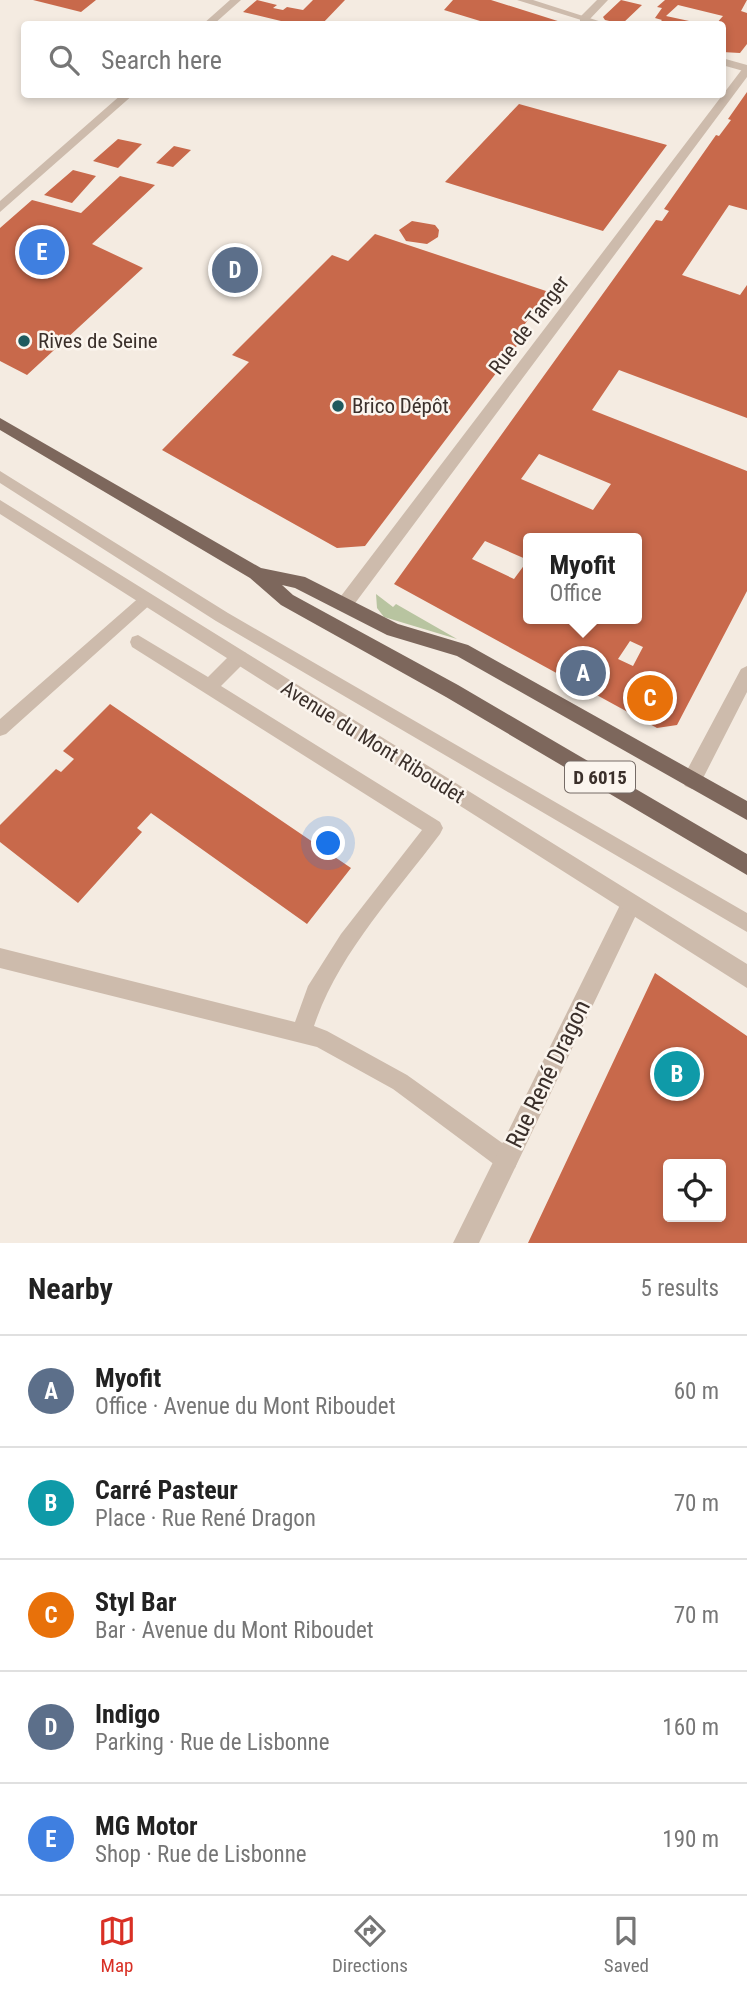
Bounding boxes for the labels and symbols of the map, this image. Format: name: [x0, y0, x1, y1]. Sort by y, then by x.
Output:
pin: E: [19, 226, 65, 278]
pin: D: [212, 244, 258, 296]
street label: Rue de Tanger: [484, 271, 574, 379]
place label: Rives de Seine: [38, 329, 158, 353]
marker: Rives de Seine: [16, 333, 32, 349]
place label: Brico Dépôt: [352, 394, 449, 418]
marker: Brico Dépôt: [330, 398, 346, 414]
pin: A: [560, 647, 606, 699]
pin: C: [627, 672, 673, 724]
street label: Avenue du Mont Riboudet: [277, 676, 469, 808]
road number: D 6015: [565, 762, 635, 792]
your location: [311, 826, 345, 860]
street label: Rue René Dragon: [500, 996, 596, 1152]
pin: B: [654, 1048, 700, 1100]

